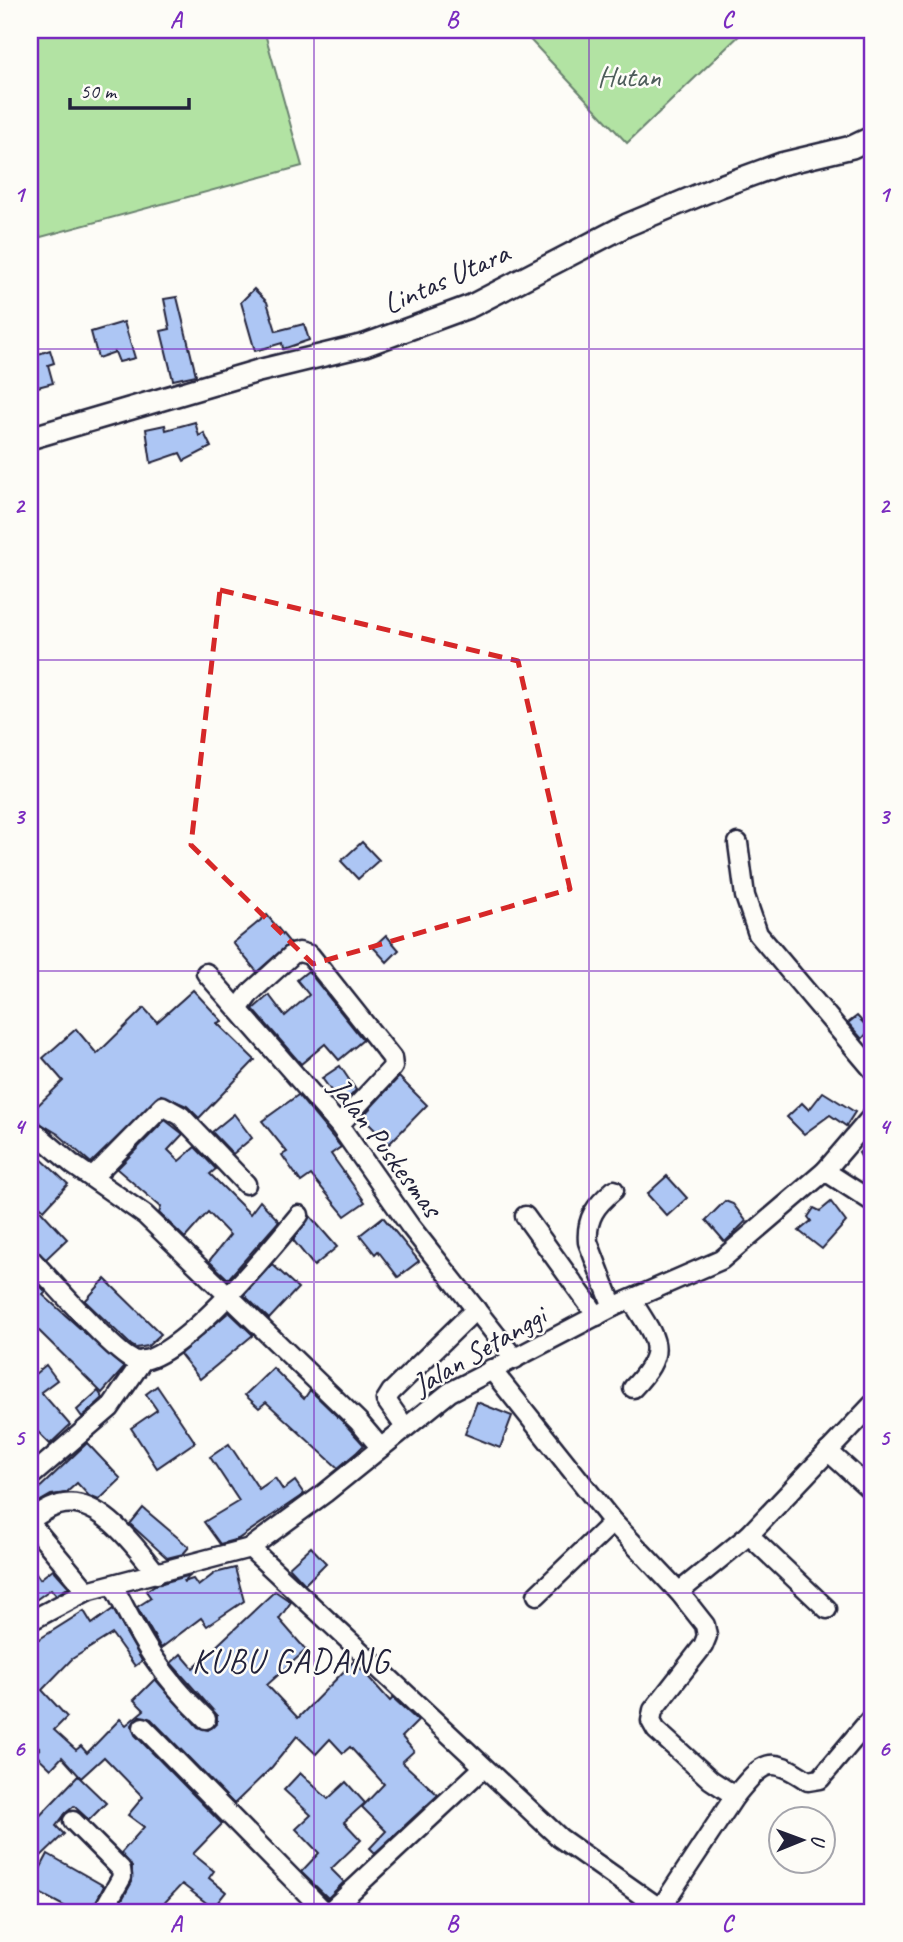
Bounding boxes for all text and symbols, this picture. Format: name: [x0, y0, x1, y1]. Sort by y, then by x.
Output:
text: A: [170, 5, 184, 34]
text: B: [446, 5, 460, 34]
text: C: [722, 5, 736, 34]
park label: Hutan: [597, 57, 661, 95]
scale bar: [70, 66, 189, 110]
text: 50 m: [80, 78, 118, 104]
text: 1: [14, 180, 27, 209]
text: 1: [879, 180, 892, 209]
street label: Lintas Utara: [377, 233, 517, 323]
text: 2: [14, 491, 27, 520]
text: 2: [879, 491, 892, 520]
text: 3: [14, 802, 27, 831]
text: 3: [879, 802, 892, 831]
street label: Jalan Puskesmas: [320, 1068, 452, 1226]
text: 4: [14, 1112, 27, 1141]
text: 4: [879, 1112, 892, 1141]
street label: Jalan Setanggi: [404, 1295, 555, 1404]
text: 5: [14, 1423, 26, 1452]
text: 5: [879, 1423, 891, 1452]
district label: KUBU GADANG: [192, 1640, 392, 1682]
text: 6: [14, 1734, 27, 1763]
text: 6: [879, 1734, 892, 1763]
north arrow: [766, 1806, 836, 1876]
text: U: [806, 1835, 830, 1848]
text: A: [170, 1909, 184, 1938]
text: B: [446, 1909, 460, 1938]
text: C: [722, 1909, 736, 1938]

